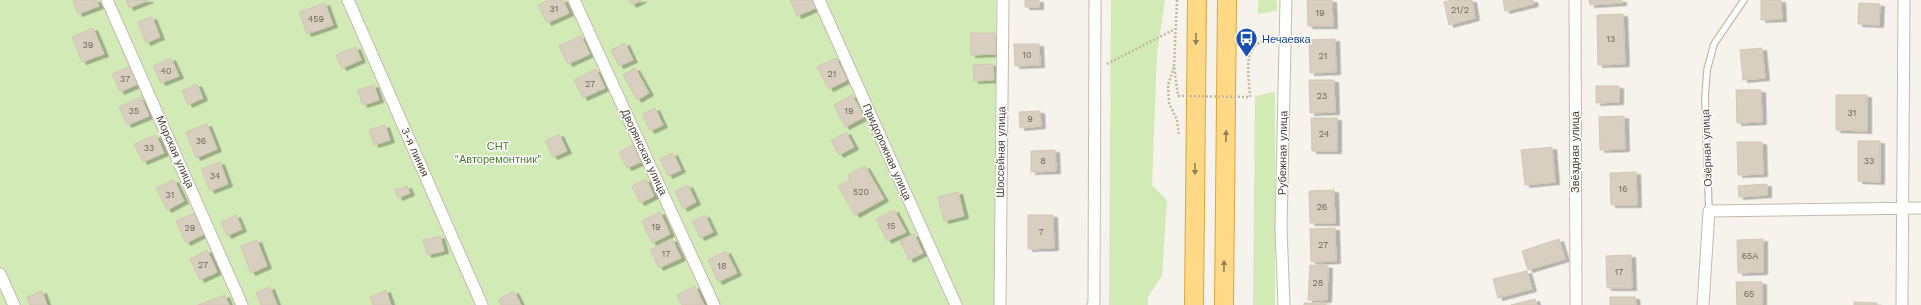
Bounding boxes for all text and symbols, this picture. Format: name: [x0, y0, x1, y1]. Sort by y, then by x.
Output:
house number: 31: [550, 4, 558, 14]
house number: 21/2: [1451, 5, 1469, 15]
house number: 19: [1315, 8, 1325, 18]
house number: 459: [308, 14, 324, 24]
bus stop icon: Нечаевка: [1233, 26, 1259, 59]
one-way arrow: [1192, 33, 1199, 45]
place label: Нечаевка: [1262, 33, 1312, 46]
house number: 13: [1607, 34, 1615, 44]
house number: 39: [83, 40, 93, 50]
house number: 10: [1022, 50, 1032, 60]
house number: 21: [1319, 51, 1327, 61]
house number: 40: [160, 66, 172, 76]
house number: 21: [828, 69, 836, 79]
house number: 37: [120, 74, 130, 84]
house number: 27: [585, 79, 595, 89]
house number: 23: [1317, 91, 1327, 101]
street label: Придорожная улица: [860, 102, 915, 203]
street label: Шоссейная улица: [994, 105, 1008, 198]
house number: 35: [129, 106, 139, 116]
house number: 19: [844, 106, 854, 116]
street label: Дворянская улица: [618, 107, 670, 198]
street label: Озёрная улица: [1699, 108, 1715, 187]
house number: 31: [1848, 108, 1856, 118]
street label: Рубежная улица: [1276, 110, 1290, 195]
street label: Звёздная улица: [1569, 110, 1582, 193]
street label: Морская улица: [153, 114, 197, 191]
house number: 9: [1027, 114, 1033, 124]
street label: 3-я линия: [398, 125, 432, 179]
one-way arrow: [1223, 129, 1229, 142]
house number: 24: [1319, 129, 1330, 139]
house number: 36: [196, 136, 206, 146]
park label: СНТ "Авторемонтник": [455, 140, 541, 166]
house number: 33: [144, 143, 154, 153]
house number: 8: [1040, 156, 1046, 166]
house number: 33: [1864, 156, 1874, 166]
one-way arrow: [1192, 163, 1198, 176]
house number: 34: [210, 171, 221, 181]
house number: 16: [1619, 184, 1627, 194]
house number: 520: [853, 187, 869, 197]
house number: 31: [166, 190, 174, 200]
house number: 26: [1317, 202, 1327, 212]
house number: 15: [887, 221, 895, 231]
house number: 19: [651, 222, 661, 232]
house number: 29: [185, 223, 195, 233]
house number: 7: [1038, 227, 1044, 237]
house number: 27: [1318, 240, 1328, 250]
house number: 17: [662, 249, 670, 259]
house number: 65А: [1742, 251, 1758, 261]
one-way arrow: [1221, 259, 1227, 272]
house number: 27: [198, 260, 208, 270]
house number: 18: [717, 261, 727, 271]
house number: 17: [1615, 267, 1623, 277]
house number: 28: [1313, 278, 1323, 288]
house number: 65: [1744, 289, 1754, 299]

